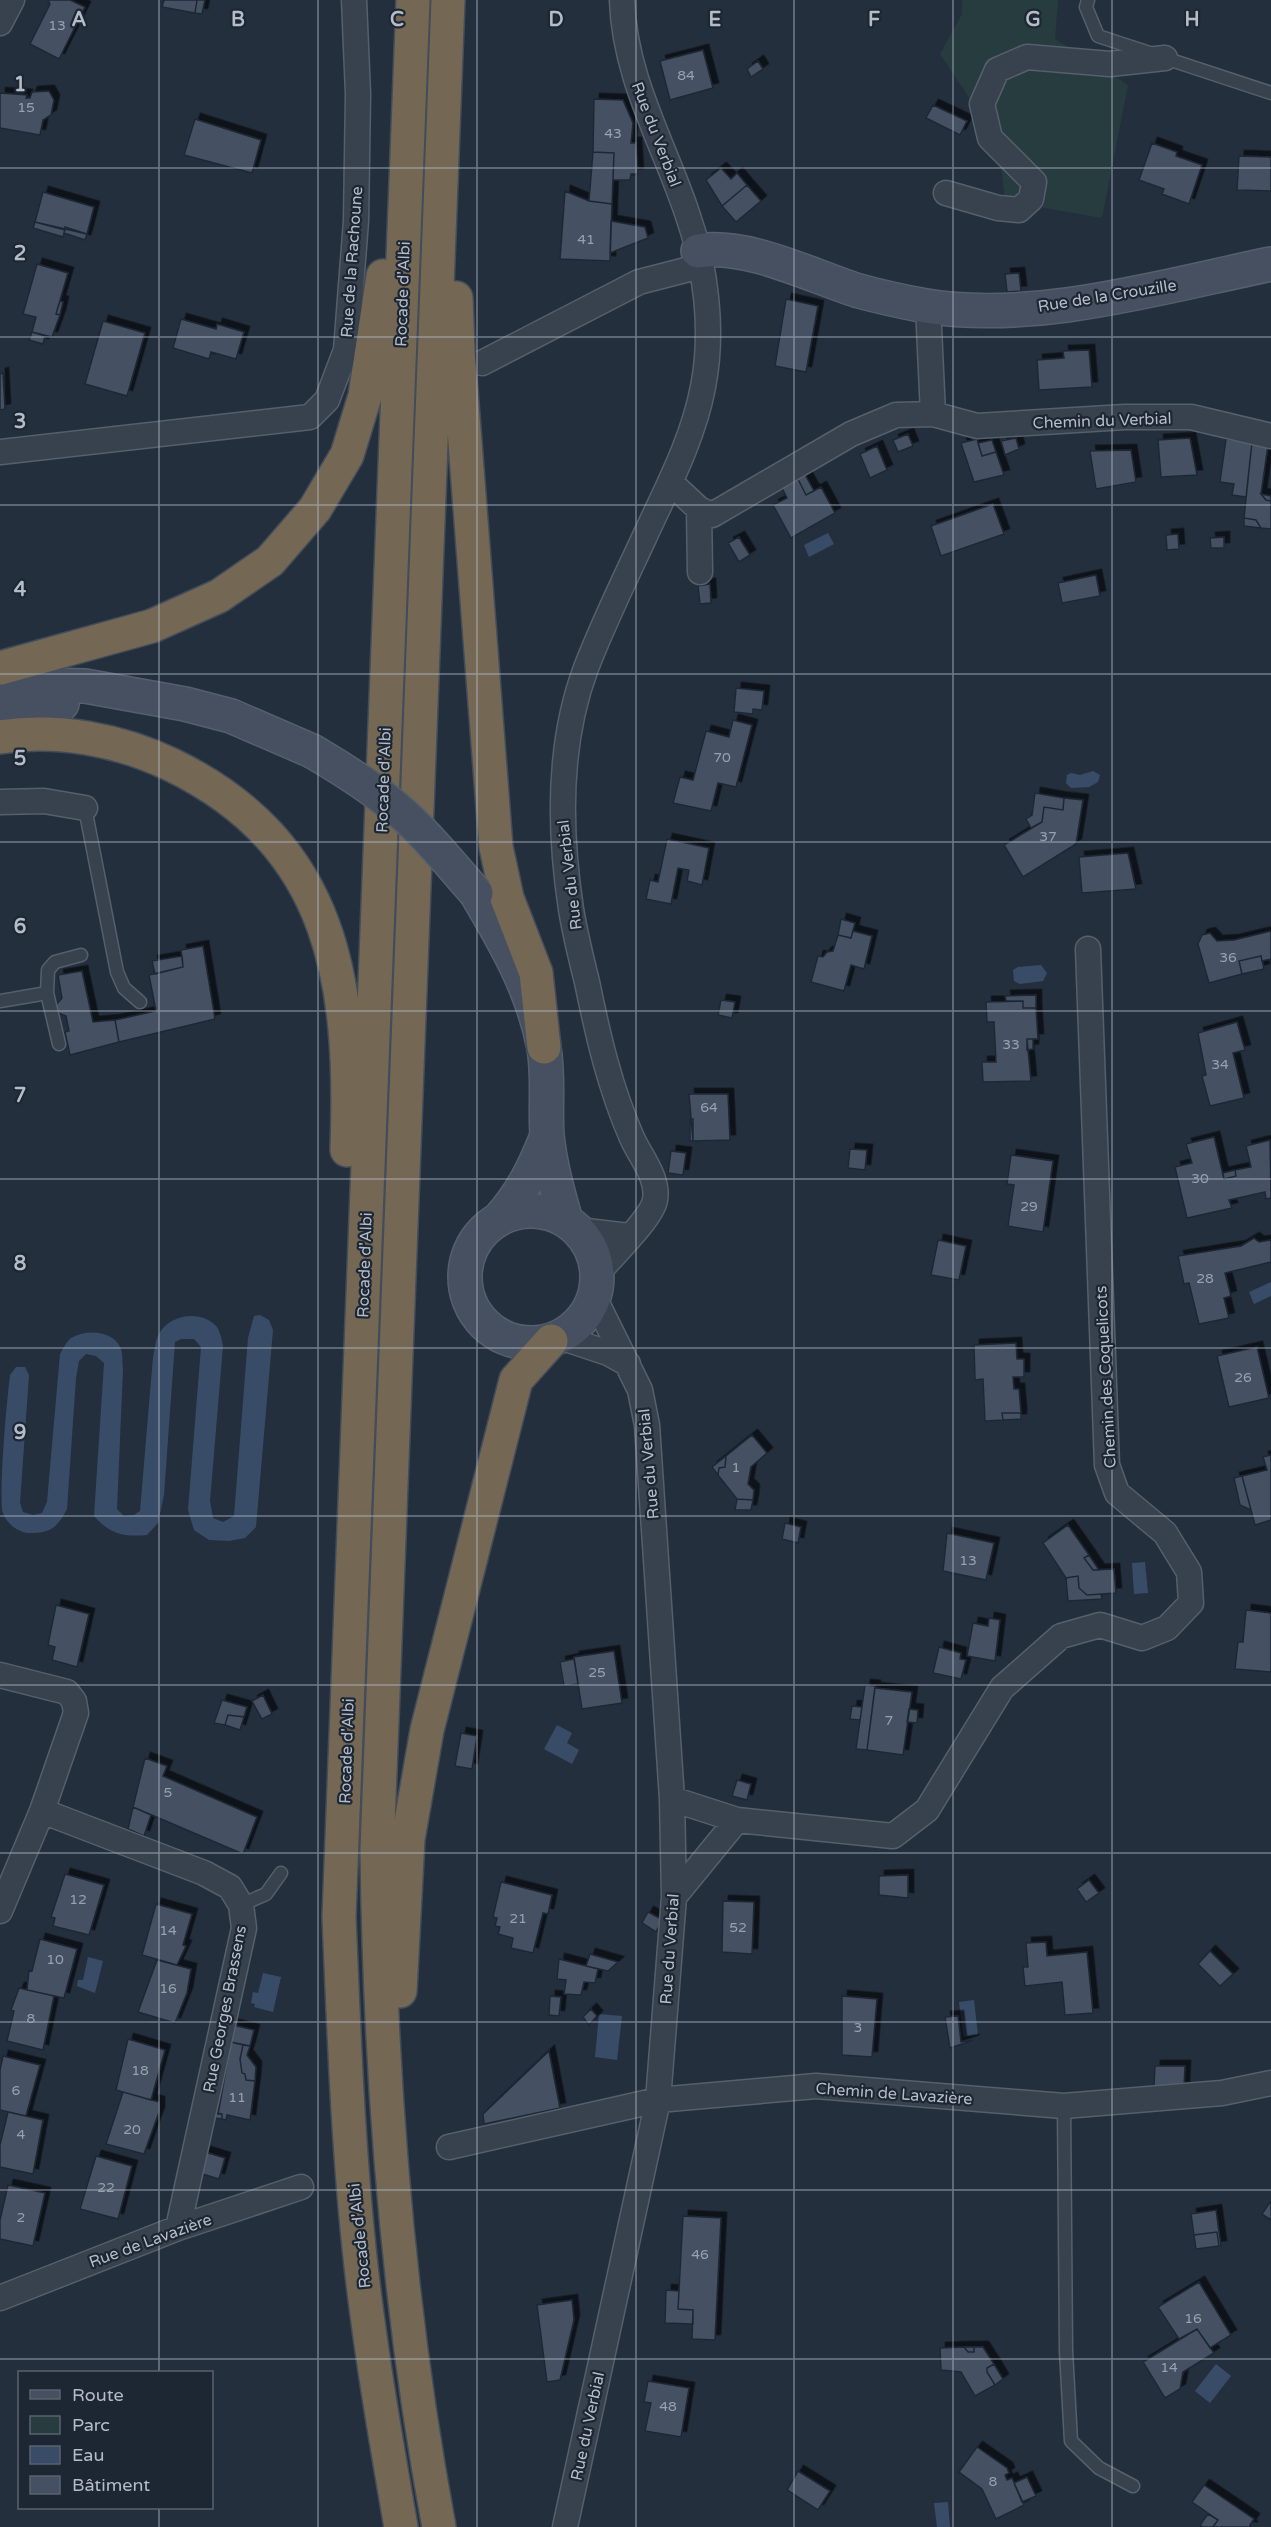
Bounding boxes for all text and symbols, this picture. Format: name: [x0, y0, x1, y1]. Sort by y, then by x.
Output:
text: A: [72, 8, 87, 32]
text: B: [231, 8, 245, 32]
text: C: [390, 8, 404, 32]
text: D: [548, 8, 564, 32]
text: E: [709, 8, 722, 32]
text: F: [868, 8, 880, 32]
text: G: [1025, 8, 1041, 32]
text: H: [1184, 8, 1200, 32]
house number: 13: [48, 17, 66, 34]
house number: 84: [677, 67, 695, 84]
text: 1: [14, 73, 26, 97]
street label: Rue du Verbial: [627, 79, 685, 190]
house number: 15: [17, 99, 35, 116]
house number: 43: [604, 125, 622, 142]
street label: Rue de la Rachoune: [337, 186, 367, 338]
house number: 41: [577, 231, 595, 248]
street label: Rocade d'Albi: [391, 241, 415, 347]
text: 2: [14, 242, 26, 266]
street label: Rue de la Crouzille: [1036, 275, 1178, 317]
street label: Chemin du Verbial: [1032, 409, 1172, 433]
text: 3: [14, 410, 26, 434]
text: 4: [14, 578, 27, 602]
street label: Rocade d'Albi: [372, 727, 396, 833]
text: 5: [14, 747, 26, 771]
house number: 70: [713, 749, 731, 766]
street label: Rue du Verbial: [553, 819, 587, 931]
house number: 37: [1039, 828, 1057, 845]
text: 6: [14, 915, 26, 939]
house number: 36: [1219, 949, 1237, 966]
house number: 33: [1002, 1036, 1020, 1053]
house number: 34: [1211, 1056, 1229, 1073]
text: 7: [14, 1084, 26, 1108]
house number: 64: [700, 1099, 718, 1116]
house number: 30: [1191, 1170, 1209, 1187]
house number: 29: [1020, 1198, 1038, 1215]
street label: Rocade d'Albi: [353, 1212, 377, 1318]
text: 8: [14, 1252, 26, 1276]
house number: 28: [1196, 1270, 1214, 1287]
street label: Chemin des Coquelicots: [1091, 1285, 1121, 1469]
house number: 26: [1234, 1369, 1252, 1386]
street label: Rue du Verbial: [634, 1408, 664, 1520]
text: 9: [14, 1421, 26, 1445]
house number: 1: [732, 1459, 740, 1476]
house number: 13: [959, 1552, 977, 1569]
house number: 25: [588, 1664, 606, 1681]
street label: Rocade d'Albi: [335, 1698, 359, 1804]
house number: 7: [885, 1712, 893, 1729]
house number: 5: [164, 1784, 172, 1801]
house number: 12: [69, 1891, 87, 1908]
street label: Rue du Verbial: [656, 1893, 684, 2005]
house number: 21: [509, 1910, 527, 1927]
house number: 52: [729, 1919, 747, 1936]
house number: 14: [159, 1922, 177, 1939]
street label: Rue Georges Brassens: [199, 1924, 251, 2095]
house number: 10: [46, 1951, 64, 1968]
house number: 16: [159, 1980, 177, 1997]
house number: 8: [27, 2010, 36, 2027]
house number: 3: [854, 2019, 862, 2036]
house number: 18: [131, 2062, 149, 2079]
street label: Chemin de Lavazière: [815, 2079, 973, 2109]
house number: 6: [12, 2082, 21, 2099]
house number: 11: [228, 2089, 246, 2106]
house number: 20: [123, 2121, 141, 2138]
house number: 4: [17, 2126, 26, 2143]
house number: 22: [97, 2179, 115, 2196]
street label: Rocade d'Albi: [345, 2182, 375, 2289]
house number: 2: [17, 2209, 25, 2226]
street label: Rue de Lavazière: [86, 2209, 214, 2272]
house number: 46: [691, 2246, 709, 2263]
house number: 16: [1184, 2310, 1202, 2327]
house number: 14: [1160, 2359, 1178, 2376]
street label: Rue du Verbial: [567, 2370, 609, 2482]
legend: [18, 2371, 213, 2509]
text: Route: [72, 2384, 124, 2406]
house number: 48: [659, 2398, 677, 2415]
text: Parc: [72, 2414, 110, 2436]
text: Eau: [72, 2444, 104, 2466]
house number: 8: [989, 2473, 998, 2490]
text: Bâtiment: [72, 2474, 150, 2496]

